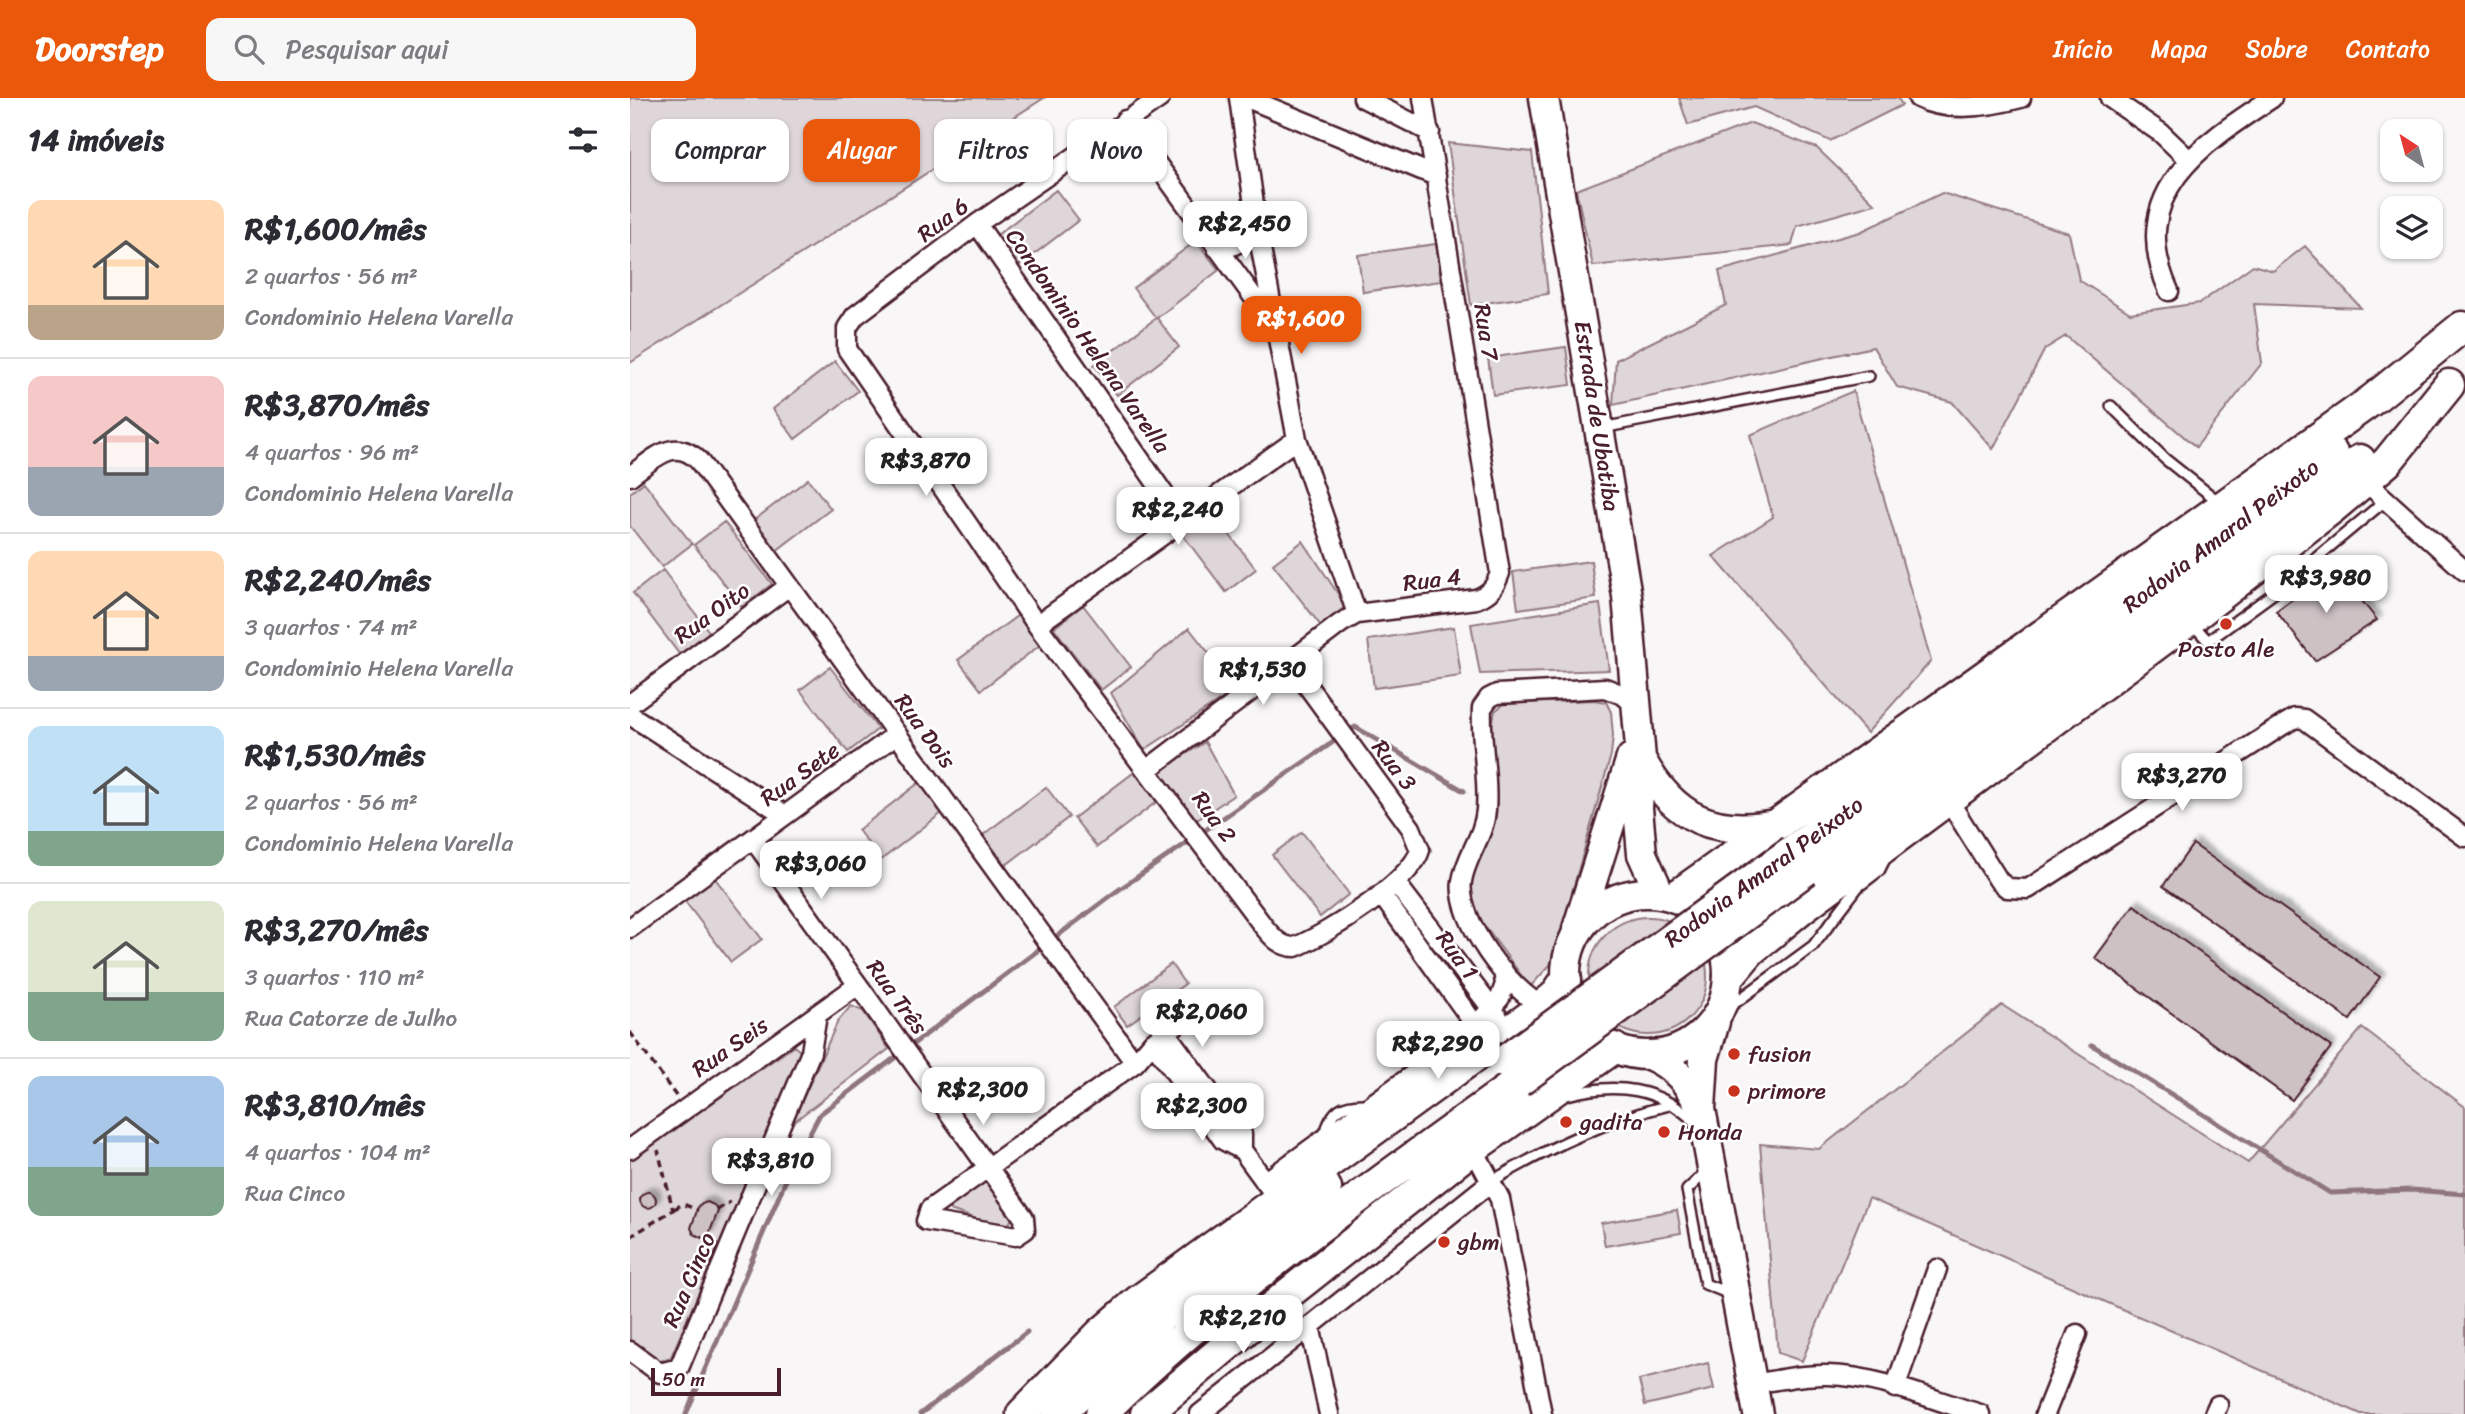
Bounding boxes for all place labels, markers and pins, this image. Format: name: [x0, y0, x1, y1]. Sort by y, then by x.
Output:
pin: R$2,450: [1180, 202, 1310, 261]
pin: R$1,600: [1236, 296, 1366, 356]
pin: R$3,870: [861, 438, 991, 498]
pin: R$2,240: [1113, 488, 1243, 547]
pin: R$3,980: [2261, 556, 2391, 615]
marker: Posto Ale: [2218, 616, 2234, 632]
place label: Posto Ale: [2178, 629, 2274, 670]
pin: R$1,530: [1198, 648, 1328, 707]
pin: R$3,270: [2117, 754, 2247, 813]
pin: R$3,060: [756, 842, 886, 901]
pin: R$2,060: [1137, 990, 1267, 1049]
pin: R$2,290: [1373, 1021, 1503, 1081]
place label: fusion: [1748, 1034, 1812, 1075]
marker: fusion: [1726, 1046, 1742, 1062]
pin: R$2,300: [918, 1068, 1048, 1127]
place label: primore: [1747, 1071, 1826, 1112]
marker: primore: [1726, 1083, 1742, 1099]
pin: R$2,300: [1137, 1084, 1267, 1143]
place label: gadita: [1578, 1102, 1643, 1143]
place label: Honda: [1678, 1112, 1742, 1153]
marker: gadita: [1558, 1114, 1574, 1130]
marker: Honda: [1656, 1124, 1672, 1140]
pin: R$3,810: [706, 1138, 836, 1198]
place label: gbm: [1456, 1222, 1500, 1263]
marker: gbm: [1436, 1234, 1452, 1250]
pin: R$2,210: [1178, 1296, 1308, 1355]

